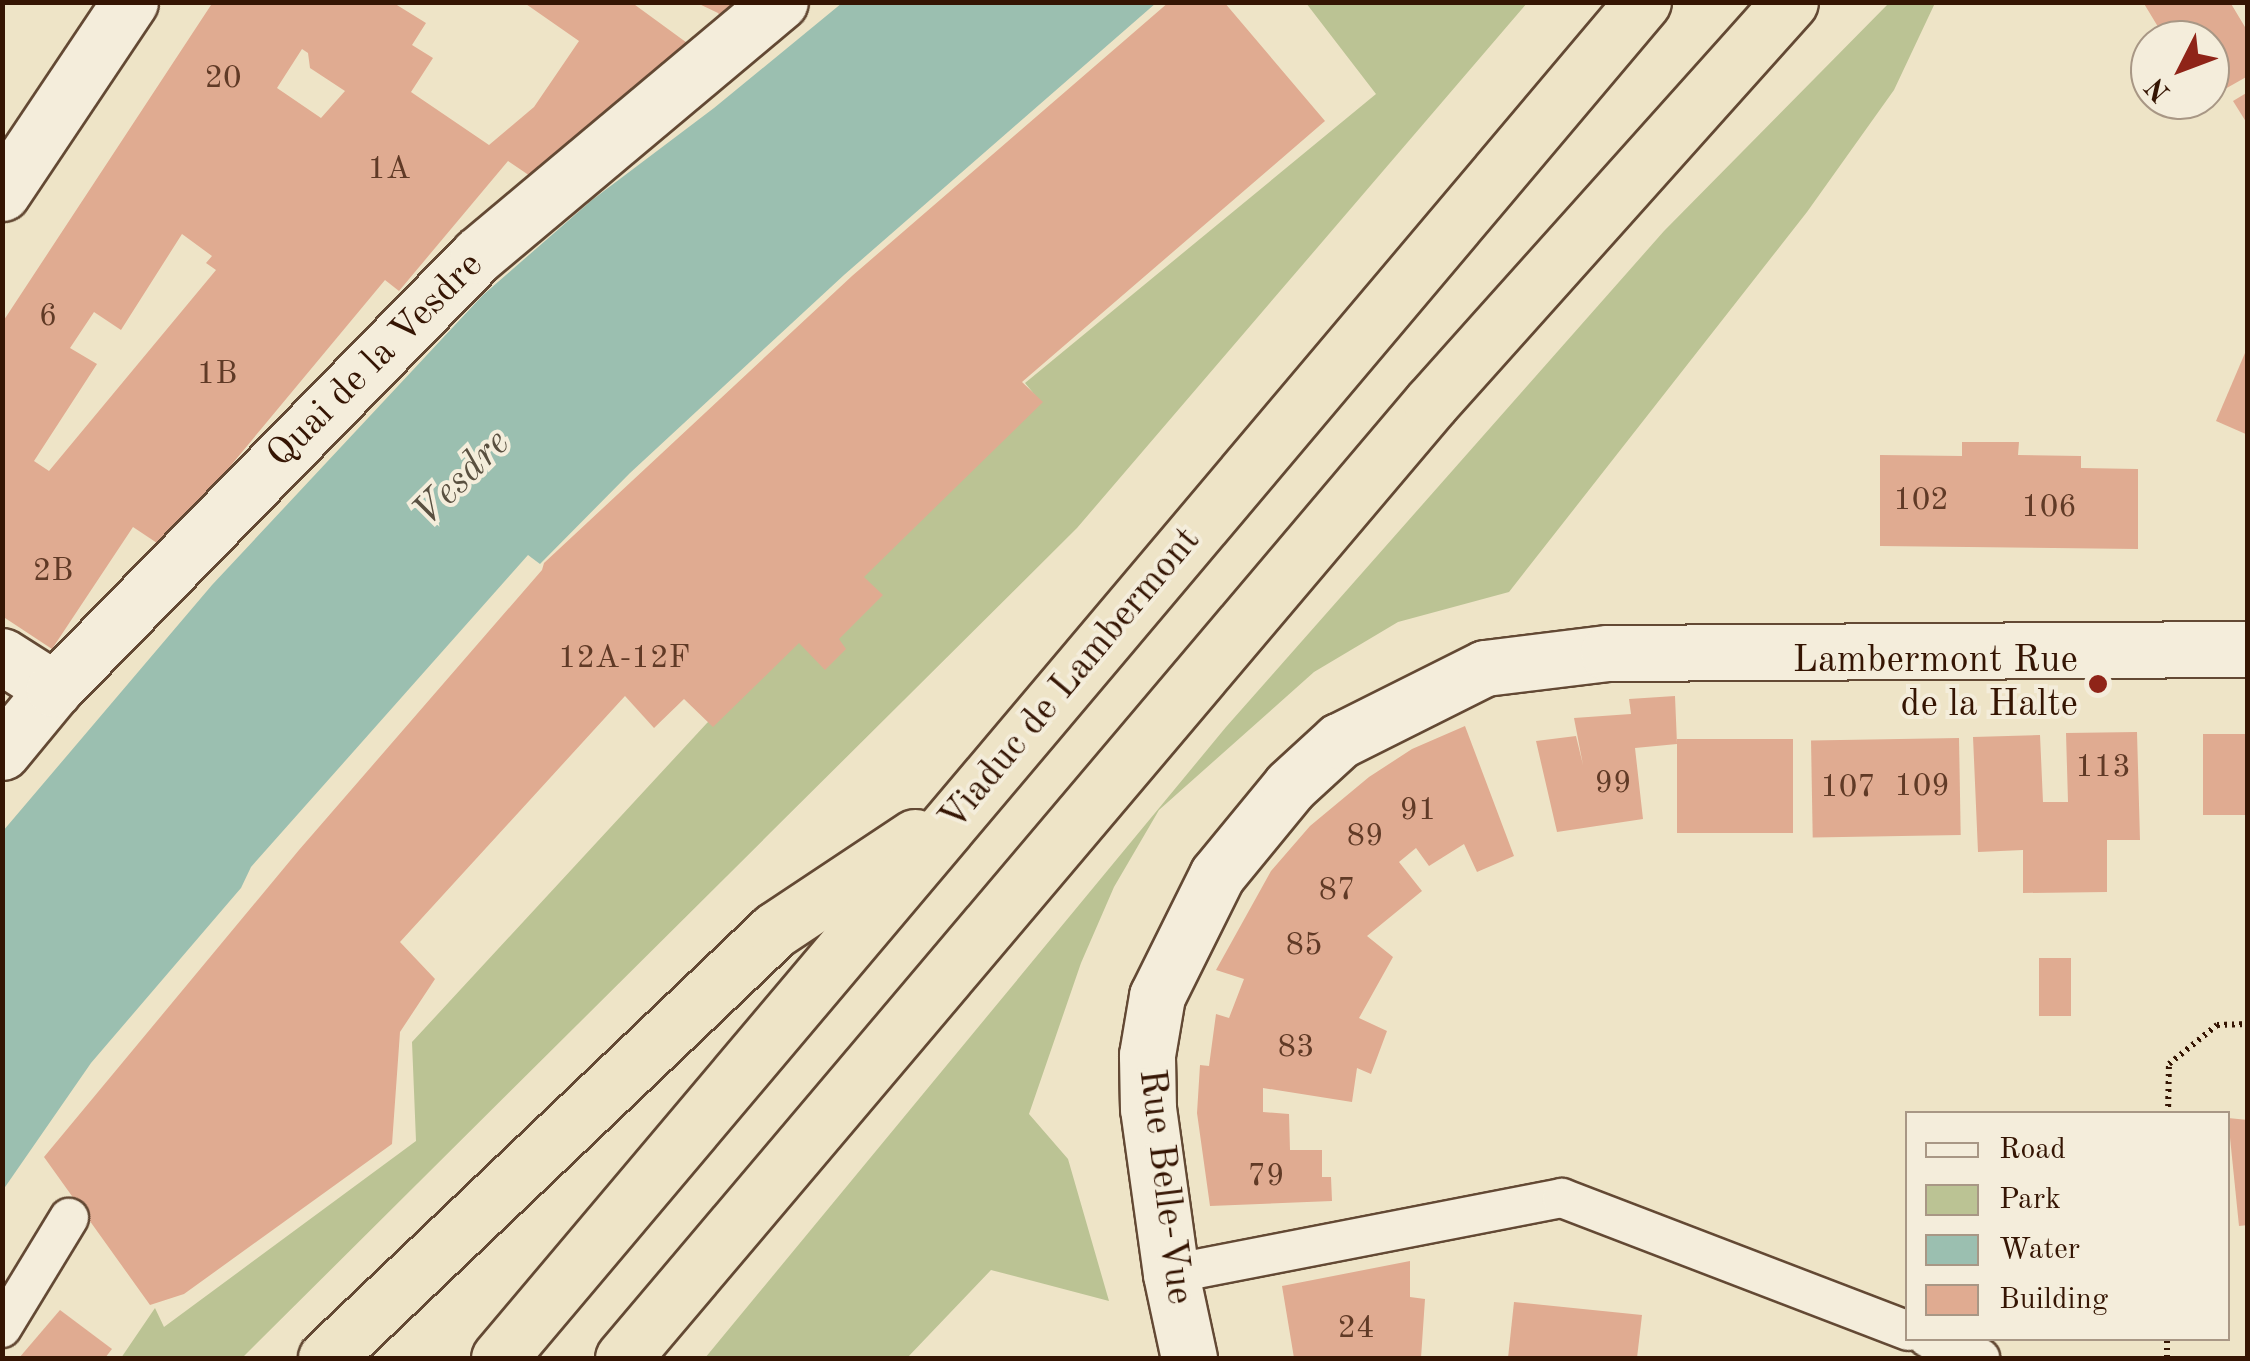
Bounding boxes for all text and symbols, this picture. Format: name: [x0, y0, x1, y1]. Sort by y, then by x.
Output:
north arrow: [2130, 20, 2230, 120]
house number: 20: [204, 60, 242, 98]
text: N: [2142, 71, 2177, 106]
house number: 1A: [367, 151, 411, 189]
street label: Quai de la Vesdre: [258, 243, 494, 479]
house number: 6: [39, 298, 57, 336]
house number: 1B: [197, 356, 237, 394]
water label: Vesdre: [403, 420, 521, 538]
house number: 102: [1893, 482, 1949, 520]
house number: 106: [2021, 489, 2077, 527]
street label: Viaduc de Lambermont: [931, 519, 1211, 841]
house number: 2B: [33, 553, 73, 591]
place label: Lambermont Rue de la Halte: [1793, 639, 2078, 728]
house number: 12A-12F: [558, 640, 690, 678]
marker: Lambermont Rue de la Halte: [2087, 673, 2109, 695]
house number: 113: [2075, 749, 2131, 787]
house number: 99: [1594, 765, 1632, 803]
house number: 109: [1894, 768, 1950, 806]
house number: 107: [1820, 769, 1876, 807]
house number: 91: [1399, 792, 1437, 830]
house number: 89: [1346, 818, 1384, 856]
house number: 87: [1318, 872, 1356, 910]
house number: 85: [1285, 927, 1323, 965]
house number: 83: [1277, 1029, 1315, 1067]
street label: Rue Belle-Vue: [1127, 1067, 1201, 1307]
legend: [1905, 1111, 2230, 1341]
text: Road: [1999, 1135, 2066, 1165]
house number: 79: [1247, 1158, 1285, 1196]
text: Park: [1999, 1185, 2061, 1215]
text: Water: [1999, 1235, 2080, 1265]
text: Building: [1999, 1285, 2108, 1315]
house number: 24: [1337, 1310, 1375, 1348]

